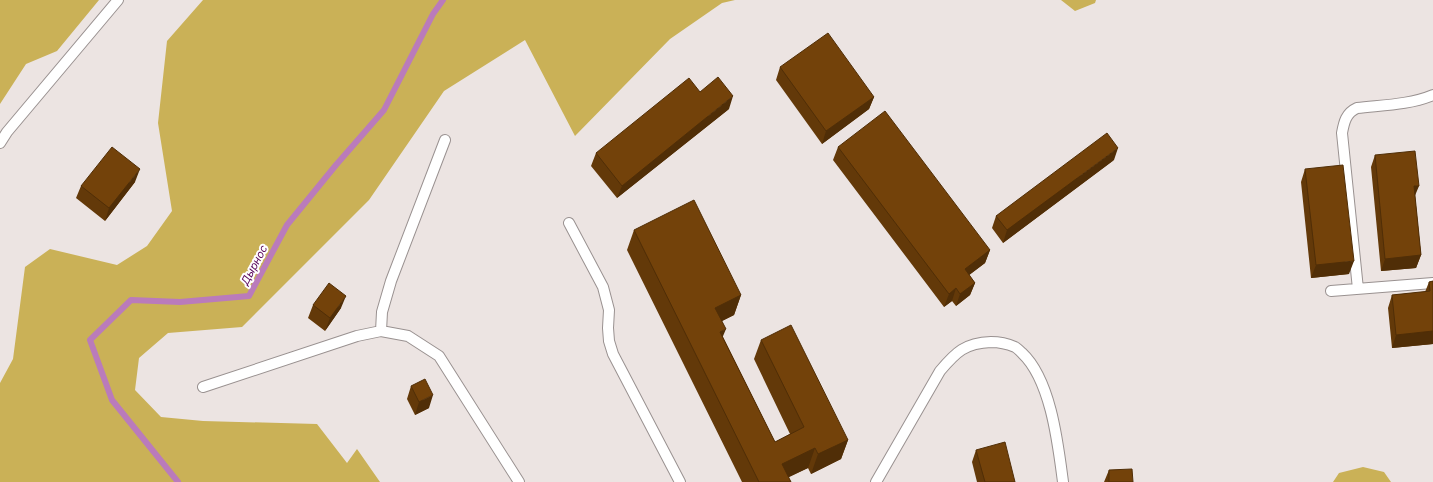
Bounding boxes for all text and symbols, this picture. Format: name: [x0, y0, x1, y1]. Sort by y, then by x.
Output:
water label: Дырнос: [237, 243, 270, 288]

